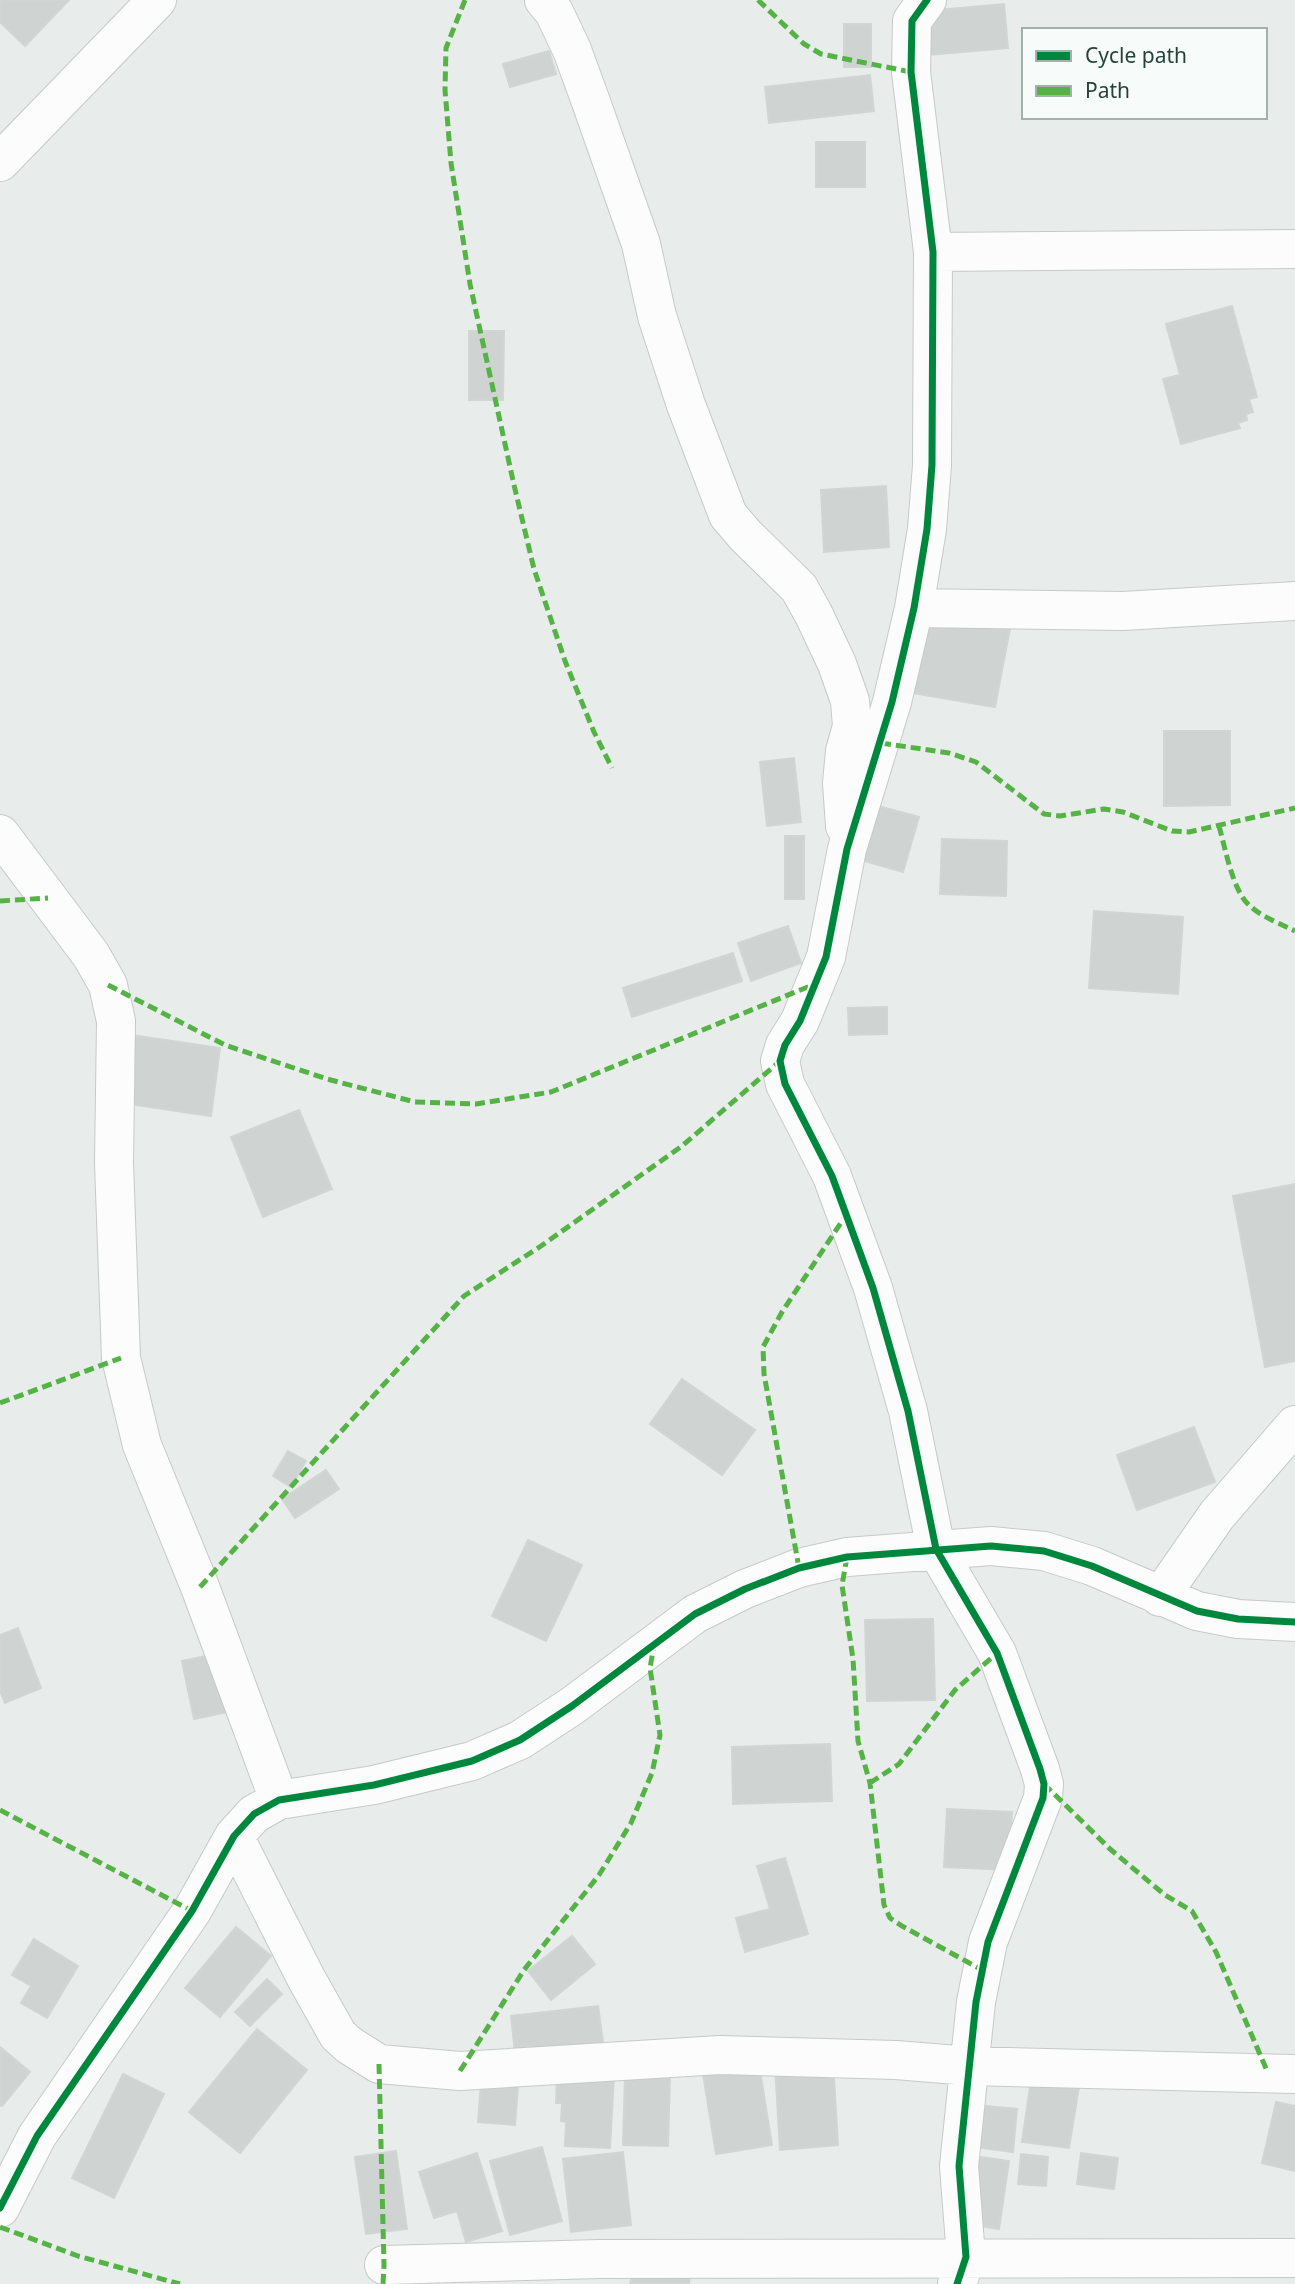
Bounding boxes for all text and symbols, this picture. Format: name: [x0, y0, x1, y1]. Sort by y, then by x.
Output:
legend: [1022, 28, 1267, 119]
text: Cycle path: [1085, 41, 1187, 69]
text: Path: [1085, 76, 1130, 104]

